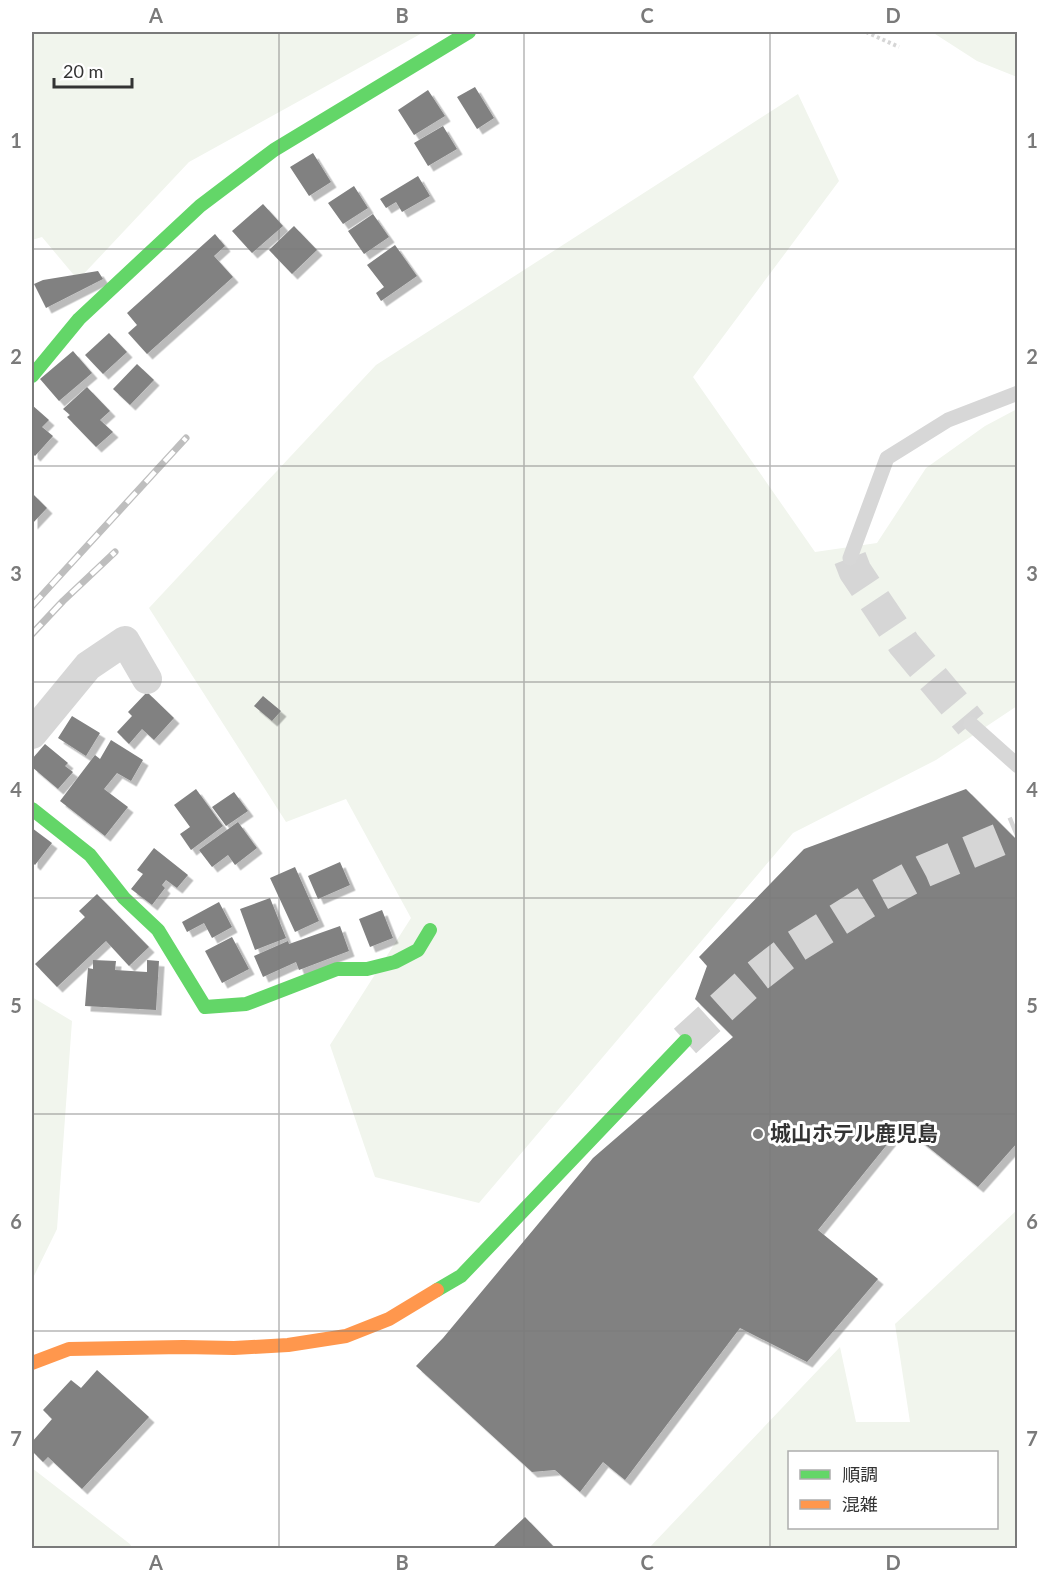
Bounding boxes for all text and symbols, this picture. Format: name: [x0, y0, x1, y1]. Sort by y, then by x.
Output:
text: A: [148, 3, 163, 27]
text: B: [395, 3, 409, 27]
text: C: [640, 3, 654, 27]
text: D: [885, 3, 901, 27]
scale bar: [54, 51, 132, 89]
text: 20 m: [63, 60, 103, 82]
text: 1: [10, 128, 22, 152]
text: 1: [1026, 128, 1038, 152]
text: 2: [10, 344, 22, 368]
text: 2: [1026, 344, 1038, 368]
text: 3: [10, 561, 22, 585]
text: 3: [1026, 561, 1038, 585]
text: 4: [10, 777, 22, 801]
text: 4: [1026, 777, 1038, 801]
text: 5: [10, 993, 22, 1017]
text: 5: [1026, 993, 1038, 1017]
place label: 城山ホテル鹿児島: [770, 1120, 938, 1145]
marker: 城山ホテル鹿児島: [751, 1127, 765, 1141]
text: 6: [10, 1209, 22, 1233]
text: 6: [1026, 1209, 1038, 1233]
text: 7: [10, 1426, 22, 1450]
text: 7: [1026, 1426, 1038, 1450]
legend: [788, 1451, 998, 1529]
text: 順調: [842, 1463, 878, 1485]
text: 混雑: [842, 1493, 878, 1515]
text: A: [148, 1550, 163, 1574]
text: B: [395, 1550, 409, 1574]
text: C: [640, 1550, 654, 1574]
text: D: [885, 1550, 901, 1574]

